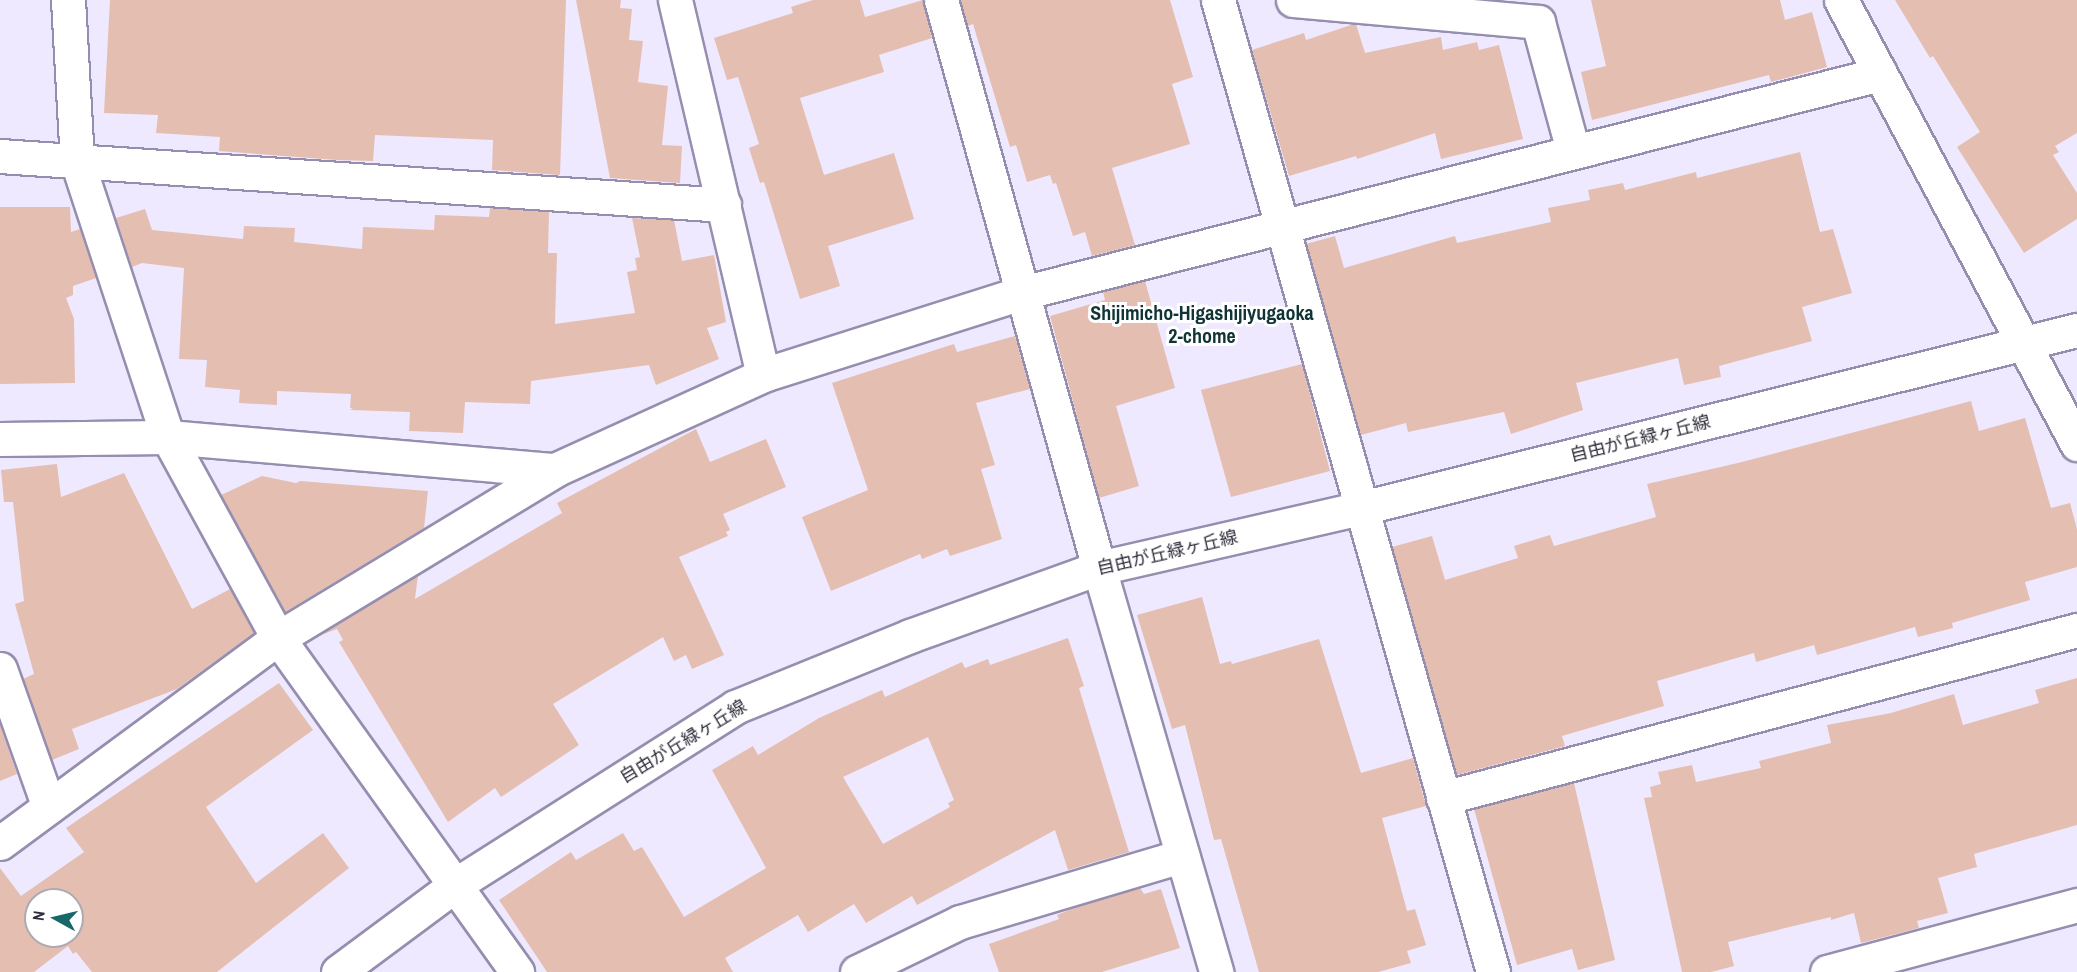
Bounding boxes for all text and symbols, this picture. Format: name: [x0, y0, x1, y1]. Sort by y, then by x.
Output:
district label: Shijimicho-Higashijiyugaoka 2-chome: [1090, 300, 1314, 347]
street label: 自由が丘緑ヶ丘線: [1568, 411, 1712, 467]
street label: 自由が丘緑ヶ丘線: [1094, 526, 1240, 580]
street label: 自由が丘緑ヶ丘線: [616, 696, 750, 788]
north arrow: [24, 888, 84, 948]
text: N: [27, 910, 50, 922]

